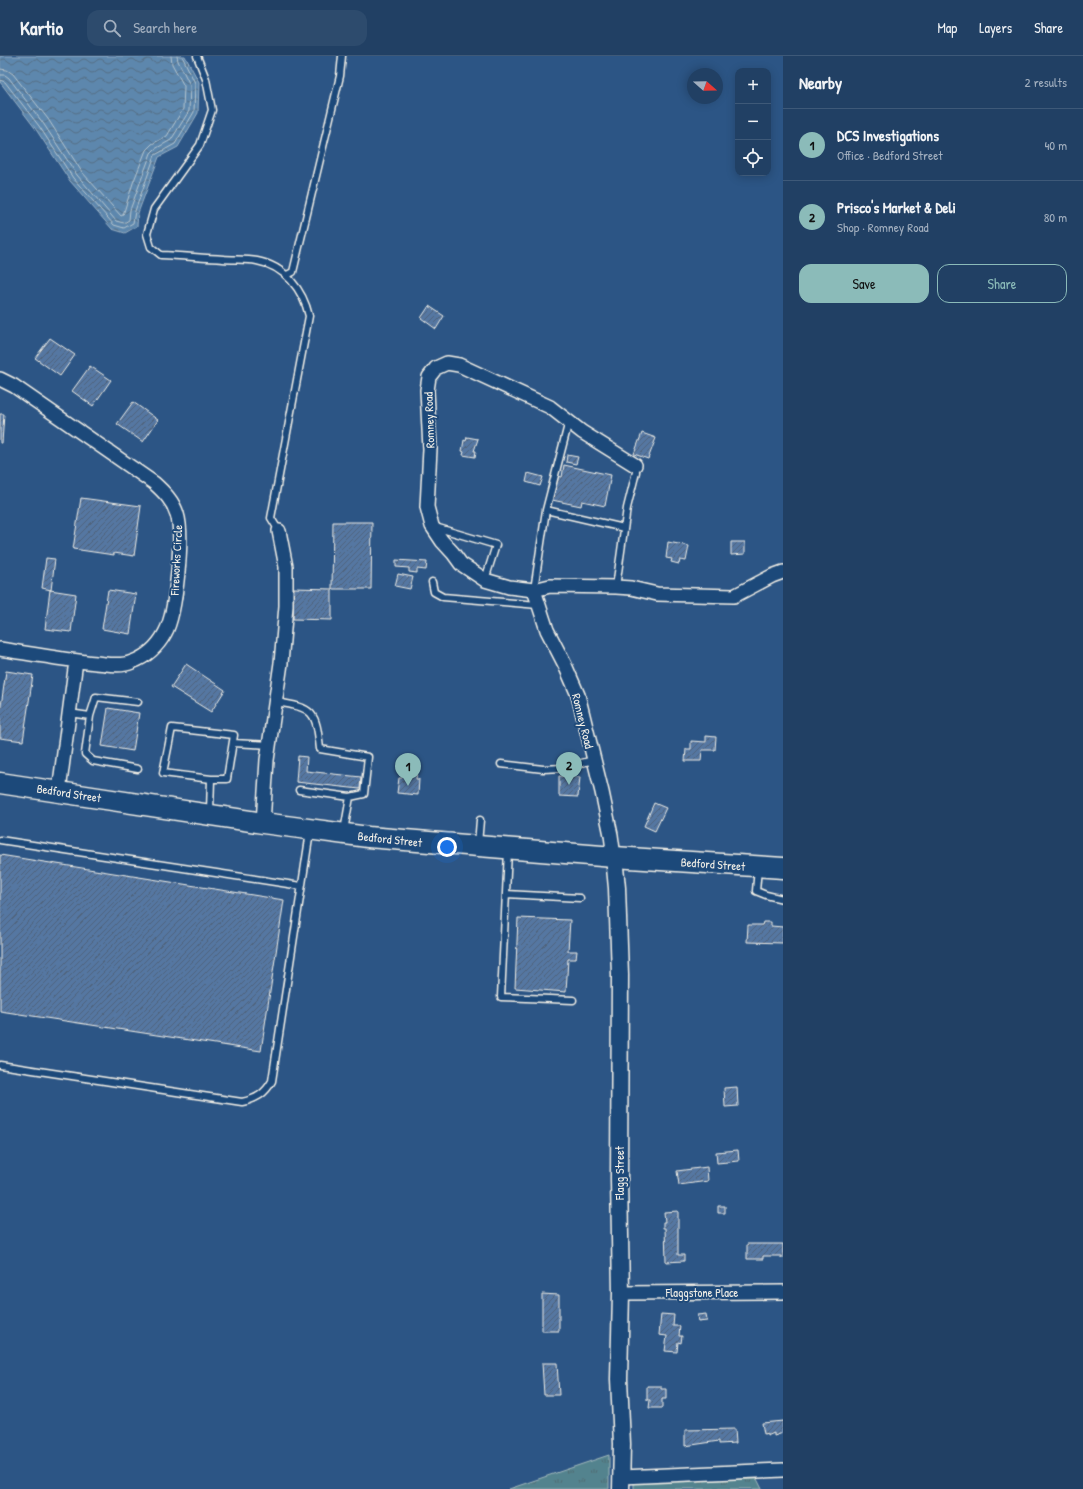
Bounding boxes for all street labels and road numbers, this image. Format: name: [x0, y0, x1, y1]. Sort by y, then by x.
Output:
street label: Romney Road: [420, 391, 438, 448]
street label: Fireworks Circle: [166, 524, 186, 597]
street label: Romney Road: [568, 692, 598, 751]
street label: Bedford Street: [36, 780, 103, 807]
street label: Bedford Street: [357, 827, 424, 851]
street label: Bedford Street: [680, 853, 747, 875]
street label: Flagg Street: [611, 1145, 628, 1201]
street label: Flaggstone Place: [665, 1284, 739, 1301]

